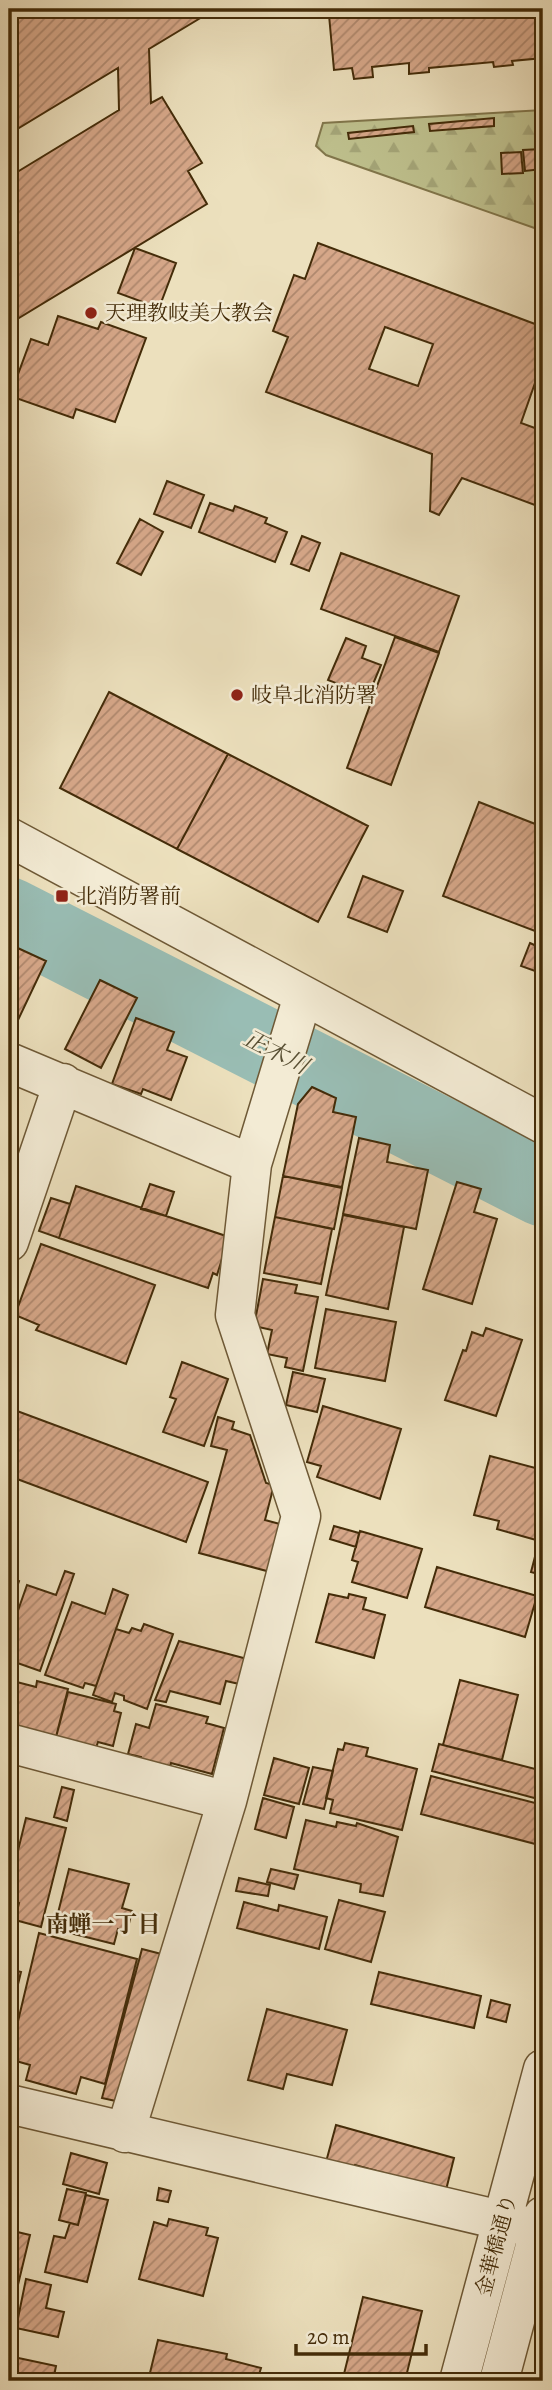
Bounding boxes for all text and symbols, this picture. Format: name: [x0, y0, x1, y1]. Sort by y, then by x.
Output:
place label: 天理教岐美大教会: [105, 299, 273, 327]
marker: 天理教岐美大教会: [83, 305, 99, 321]
place label: 岐阜北消防署: [251, 681, 377, 709]
marker: 岐阜北消防署: [229, 687, 245, 703]
place label: 北消防署前: [76, 882, 181, 910]
marker: 北消防署前: [54, 888, 70, 904]
water label: 正木川: [238, 1023, 316, 1083]
district label: 南蝉一丁目: [46, 1909, 161, 1940]
street label: 金華橋通り: [469, 2191, 523, 2299]
scale bar: [296, 2313, 426, 2357]
text: 20 m: [307, 2323, 350, 2351]

